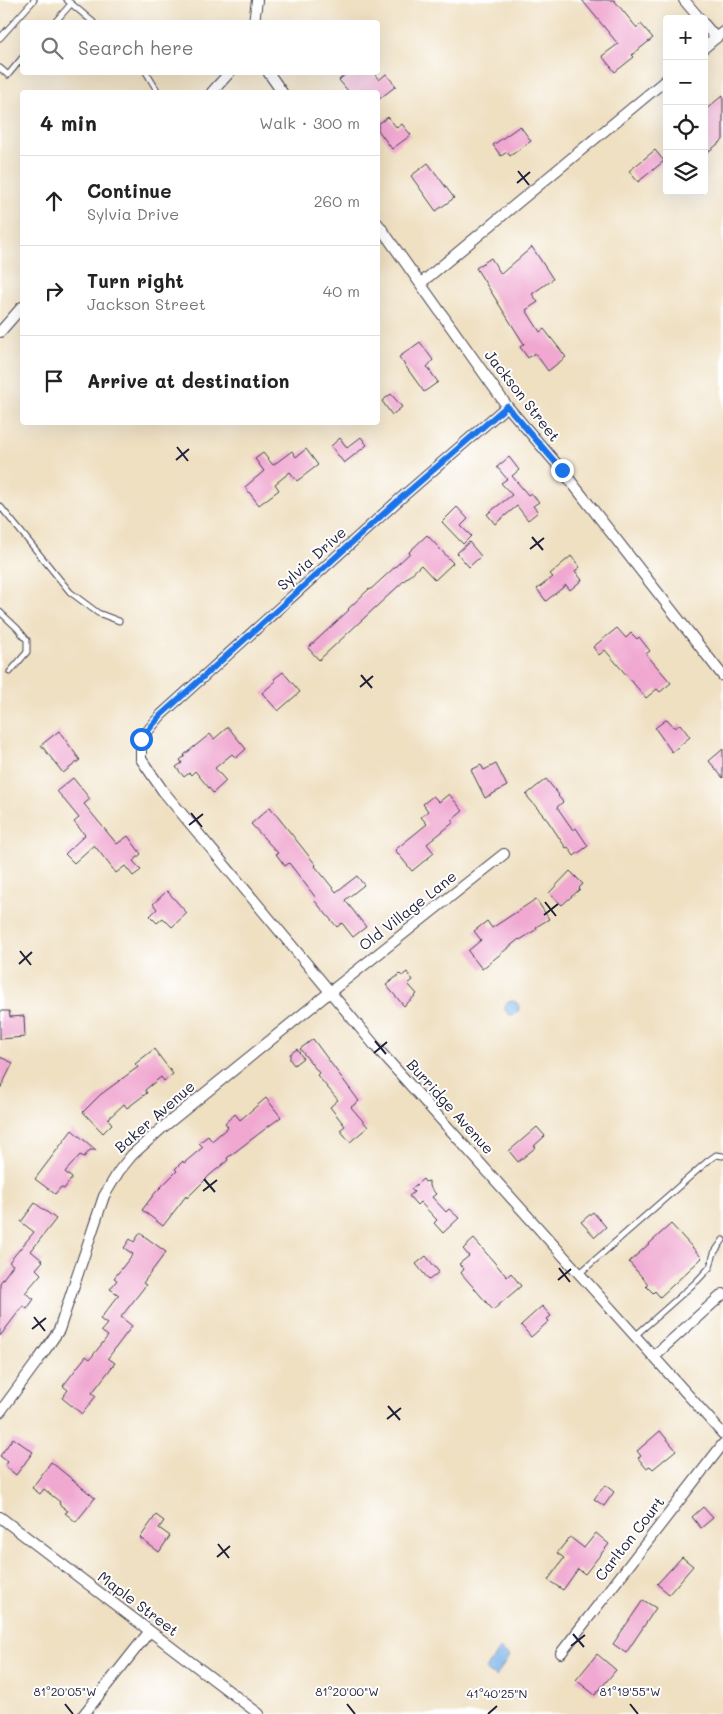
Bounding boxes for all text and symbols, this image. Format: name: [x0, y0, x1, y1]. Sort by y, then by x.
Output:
map controls: [663, 15, 708, 195]
button: +: [663, 15, 708, 60]
search box: [20, 20, 380, 75]
icon: search: [38, 34, 66, 62]
text: Search here: [78, 35, 194, 60]
button: −: [663, 60, 708, 105]
button: locate: [663, 105, 708, 150]
text: 4 min: [40, 109, 97, 136]
text: Walk · 300 m: [259, 112, 360, 133]
button: layers: [663, 150, 708, 195]
text: Continue: [87, 178, 172, 203]
icon: ahead: [40, 187, 68, 215]
text: 260 m: [314, 190, 360, 211]
text: Sylvia Drive: [87, 203, 179, 224]
text: Turn right: [87, 268, 184, 293]
icon: right: [40, 277, 68, 305]
text: 40 m: [323, 280, 360, 301]
text: Jackson Street: [87, 293, 206, 314]
street label: Jackson Street: [481, 345, 565, 445]
icon: arrive: [40, 367, 68, 395]
text: Arrive at destination: [87, 368, 290, 393]
route end: [551, 459, 574, 482]
street label: Sylvia Drive: [273, 522, 350, 595]
route start: [130, 728, 153, 751]
street label: Old Village Lane: [354, 866, 460, 955]
street label: Burridge Avenue: [403, 1055, 499, 1158]
street label: Baker Avenue: [110, 1076, 199, 1157]
street label: Carlton Court: [590, 1492, 668, 1585]
street label: Maple Street: [94, 1566, 183, 1640]
text: 81°20'05"W: [33, 1683, 97, 1699]
text: 81°20'00"W: [315, 1683, 379, 1699]
text: 81°19'55"W: [599, 1683, 661, 1699]
text: 41°40'25"N: [467, 1685, 527, 1701]

